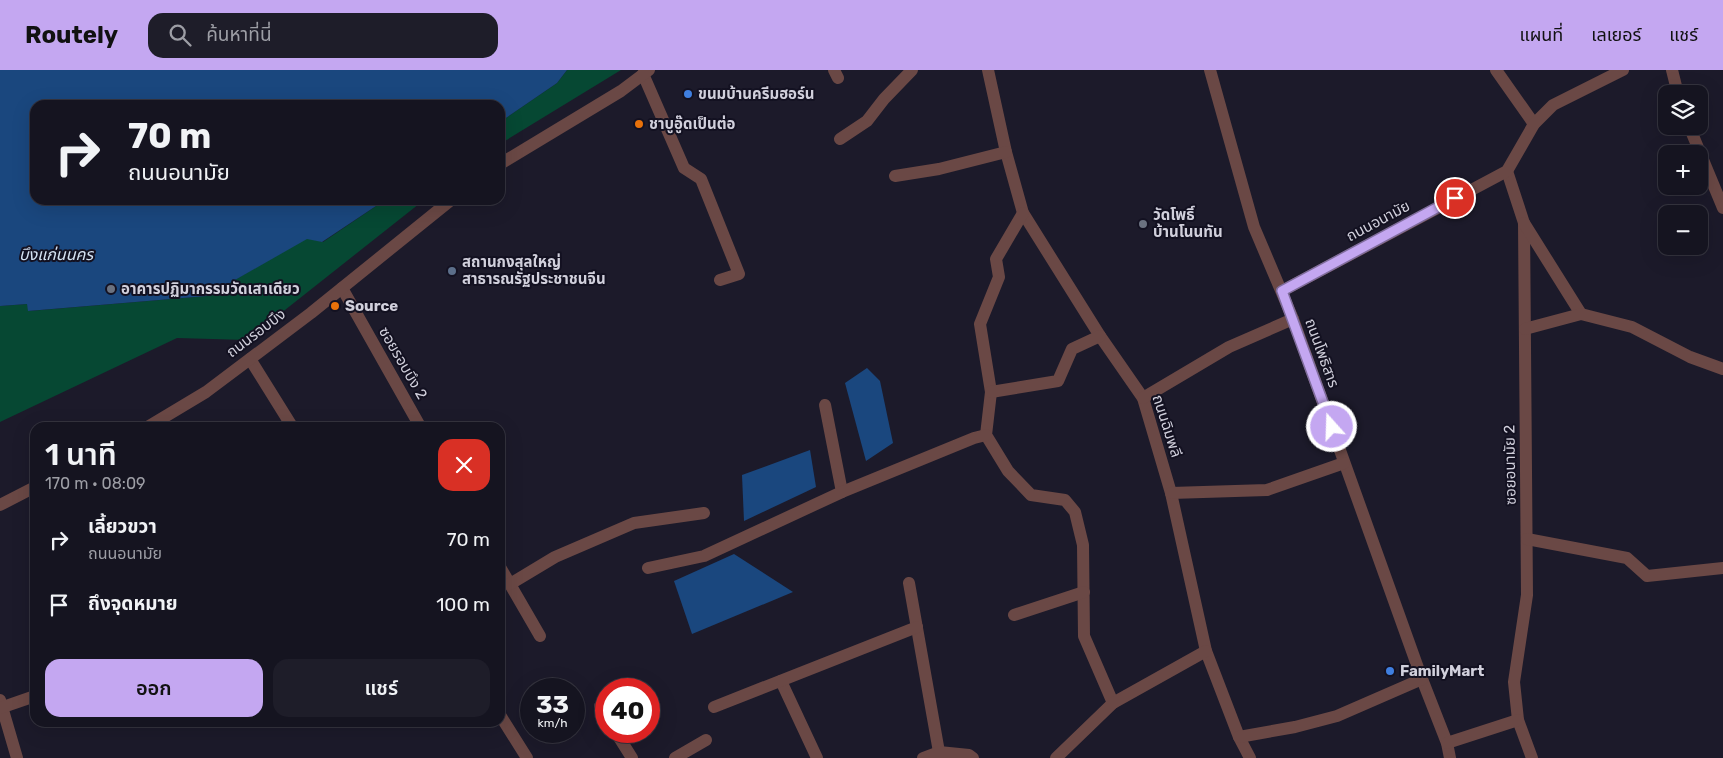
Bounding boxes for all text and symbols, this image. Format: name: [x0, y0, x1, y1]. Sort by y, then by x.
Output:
search box: [148, 13, 498, 58]
text: Routely: [25, 21, 118, 49]
icon: search: [166, 21, 194, 49]
text: ค้นหาที่นี่: [206, 23, 272, 46]
text: แผนที่: [1519, 24, 1563, 46]
text: เลเยอร์: [1591, 24, 1641, 46]
text: แชร์: [1669, 24, 1698, 46]
place label: ขนมบ้านครีมฮอร์น: [698, 85, 814, 103]
map controls: [1658, 85, 1708, 255]
button: layers: [1658, 85, 1708, 135]
marker: ขนมบ้านครีมฮอร์น: [682, 88, 694, 100]
text: 70 m: [128, 115, 211, 157]
place label: ชาบูอู๊ดเป็นต่อ: [649, 115, 735, 134]
marker: ชาบูอู๊ดเป็นต่อ: [633, 118, 645, 130]
icon: right: [45, 120, 110, 185]
button: +: [1658, 145, 1708, 195]
text: ถนนอนามัย: [128, 159, 230, 186]
pin: [1434, 177, 1476, 219]
icon: arrive: [1441, 184, 1469, 212]
street label: ถนนอนามัย: [1343, 197, 1413, 245]
place label: วัดโพธิ์ บ้านโนนทัน: [1153, 205, 1223, 241]
button: −: [1658, 205, 1708, 255]
marker: วัดโพธิ์ บ้านโนนทัน: [1137, 218, 1149, 230]
water label: บึงแก่นนคร: [19, 245, 94, 264]
place label: สถานกงสุลใหญ่ สาธารณรัฐประชาชนจีน: [462, 253, 606, 288]
marker: สถานกงสุลใหญ่ สาธารณรัฐประชาชนจีน: [446, 265, 458, 277]
place label: อาคารปฏิมากรรมวัดเสาเดียว: [121, 280, 300, 298]
marker: อาคารปฏิมากรรมวัดเสาเดียว: [105, 283, 117, 295]
place label: Source: [345, 297, 398, 315]
marker: Source: [329, 300, 341, 312]
street label: ถนนรอบบึง: [223, 305, 289, 361]
street label: ถนนโพธิสาร: [1301, 316, 1343, 390]
street label: ซอยรอบบึง 2: [375, 324, 431, 402]
street label: ถนนฉิมพลี: [1148, 392, 1186, 460]
position arrow: [1305, 400, 1357, 452]
street label: ซอยอนามัย 2: [1500, 424, 1520, 505]
text: 1 นาที: [45, 437, 117, 473]
button: close: [438, 439, 490, 491]
text: 170 m · 08:09: [45, 474, 146, 493]
text: เลี้ยวขวา: [88, 515, 157, 538]
icon: right: [45, 526, 73, 554]
text: 70 m: [447, 528, 490, 551]
text: ถนนอนามัย: [88, 544, 162, 563]
icon: arrive: [45, 591, 73, 619]
text: ถึงจุดหมาย: [88, 592, 178, 615]
text: 100 m: [436, 593, 490, 616]
button: ออก: [45, 659, 263, 717]
button: แชร์: [273, 659, 490, 717]
place label: FamilyMart: [1400, 662, 1484, 680]
marker: FamilyMart: [1384, 665, 1396, 677]
speed limit sign: 40: [595, 678, 660, 743]
text: 33: [536, 690, 569, 719]
text: km/h: [538, 716, 567, 730]

